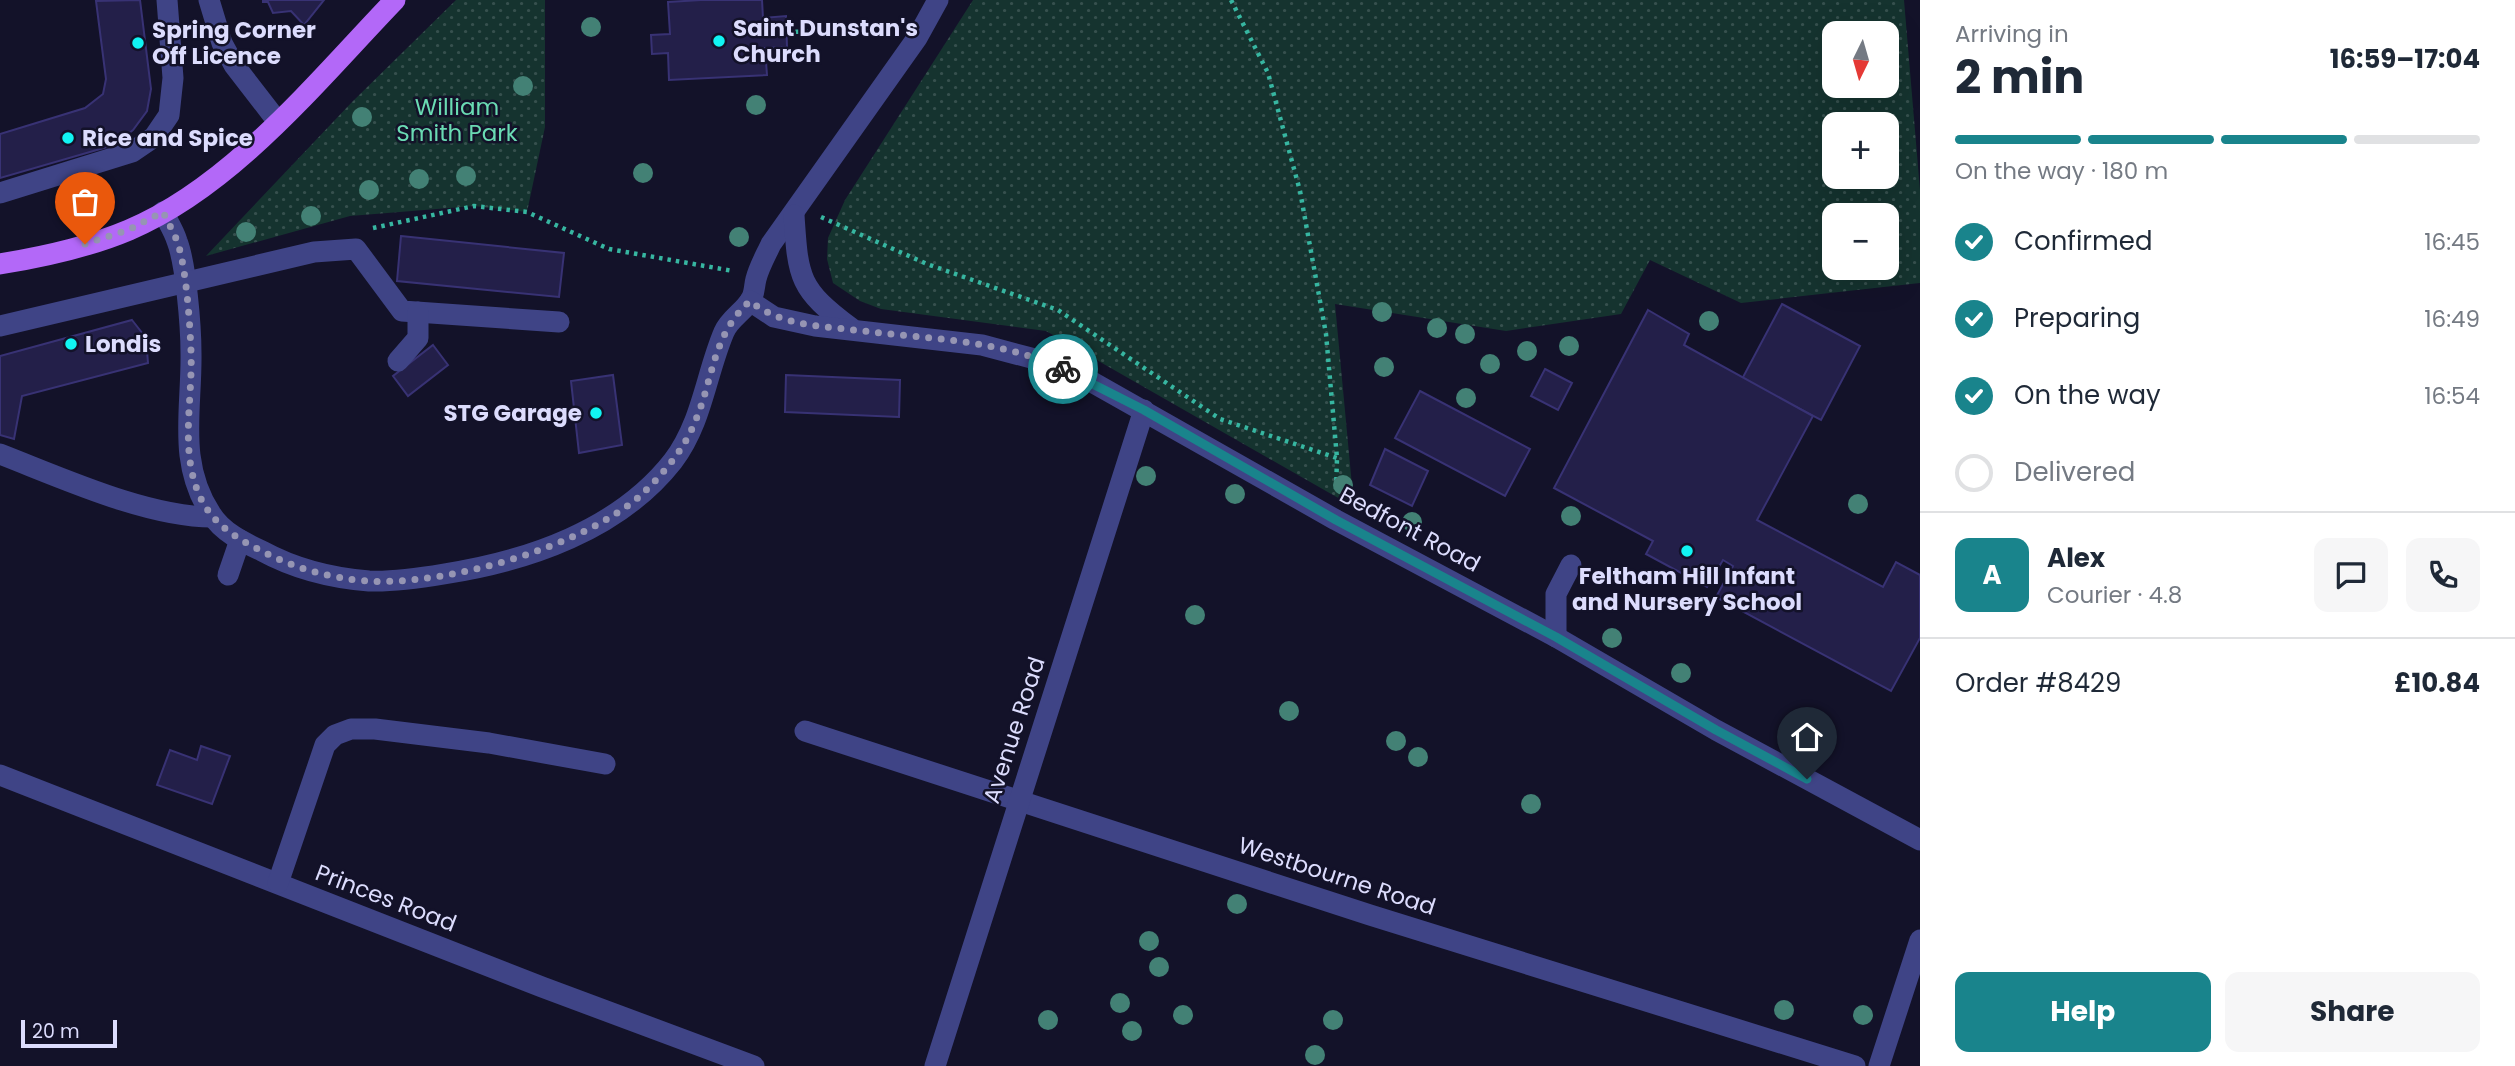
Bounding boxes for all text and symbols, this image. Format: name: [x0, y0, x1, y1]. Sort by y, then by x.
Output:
place label: Saint Dunstan's Church: [733, 12, 918, 70]
place label: Spring Corner Off Licence: [152, 14, 316, 72]
text: Arriving in: [1955, 18, 2069, 50]
north arrow: [1822, 21, 1899, 98]
map controls: [1822, 21, 1899, 280]
marker: Saint Dunstan's Church: [711, 33, 727, 49]
marker: Spring Corner Off Licence: [130, 35, 146, 51]
text: 16:59–17:04: [2330, 41, 2480, 77]
text: 2 min: [1955, 45, 2084, 109]
park label: William Smith Park: [396, 91, 518, 149]
button: +: [1822, 112, 1899, 189]
place label: Rice and Spice: [82, 122, 253, 154]
marker: Rice and Spice: [60, 130, 76, 146]
text: On the way · 180 m: [1955, 155, 2168, 187]
pin: [55, 172, 115, 244]
icon: bag: [66, 183, 104, 221]
button: −: [1822, 203, 1899, 280]
icon: check: [1955, 223, 1993, 261]
text: Confirmed: [2014, 223, 2152, 259]
text: 16:45: [2424, 226, 2480, 258]
icon: check: [1955, 300, 1993, 338]
text: Preparing: [2014, 300, 2140, 336]
text: 16:49: [2424, 303, 2480, 335]
place label: Londis: [85, 328, 161, 360]
courier: [1028, 334, 1098, 404]
marker: Londis: [63, 336, 79, 352]
icon: bike: [1044, 350, 1082, 388]
icon: check: [1955, 377, 1993, 415]
text: On the way: [2014, 377, 2161, 413]
text: 16:54: [2424, 380, 2480, 412]
place label: STG Garage: [443, 397, 582, 429]
marker: STG Garage: [588, 405, 604, 421]
text: Delivered: [2014, 454, 2135, 490]
street label: Bedfont Road: [1334, 478, 1486, 580]
button: chat: [2314, 538, 2388, 612]
button: phone: [2406, 538, 2480, 612]
text: Alex: [2047, 540, 2105, 576]
marker: Feltham Hill Infant and Nursery School: [1679, 543, 1695, 559]
text: A: [1982, 557, 2002, 593]
place label: Feltham Hill Infant and Nursery School: [1572, 560, 1802, 618]
text: Courier · 4.8: [2047, 579, 2182, 611]
street label: Avenue Road: [975, 653, 1053, 807]
text: Order #8429: [1955, 665, 2121, 701]
text: £10.84: [2394, 665, 2480, 701]
pin: [1777, 707, 1837, 779]
icon: home: [1788, 718, 1826, 756]
street label: Westbourne Road: [1234, 829, 1440, 923]
street label: Princes Road: [311, 856, 461, 940]
button: Help: [1955, 972, 2211, 1052]
button: Share: [2225, 972, 2480, 1052]
scale bar: [21, 1017, 117, 1049]
text: 20 m: [32, 1018, 80, 1045]

